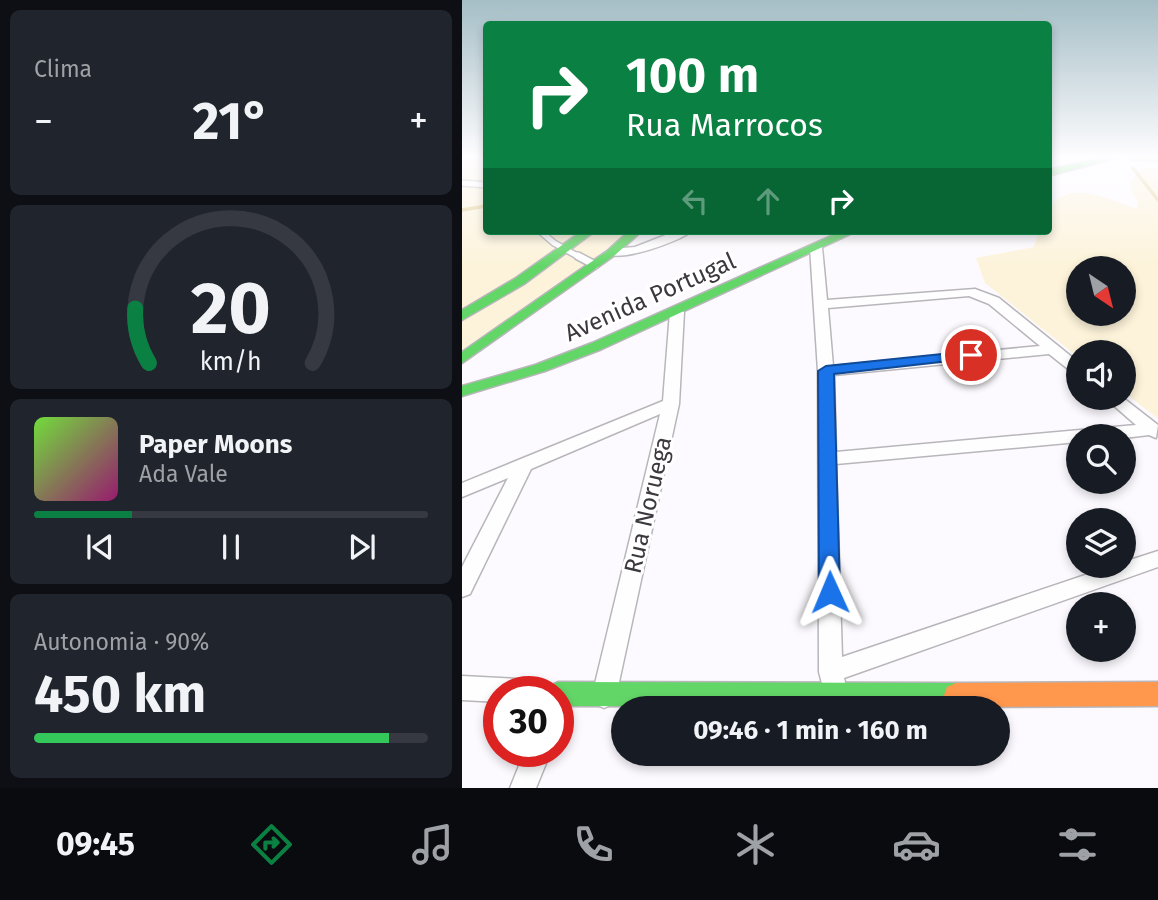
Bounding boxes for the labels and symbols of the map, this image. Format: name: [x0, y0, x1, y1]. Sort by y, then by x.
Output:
street label: Avenida Portugal: [560, 247, 740, 347]
north arrow: [1066, 256, 1136, 326]
pin: [941, 325, 1001, 385]
street label: Rua Noruega: [619, 434, 677, 576]
position arrow: [793, 555, 867, 629]
speed limit sign: 30: [483, 676, 574, 767]

